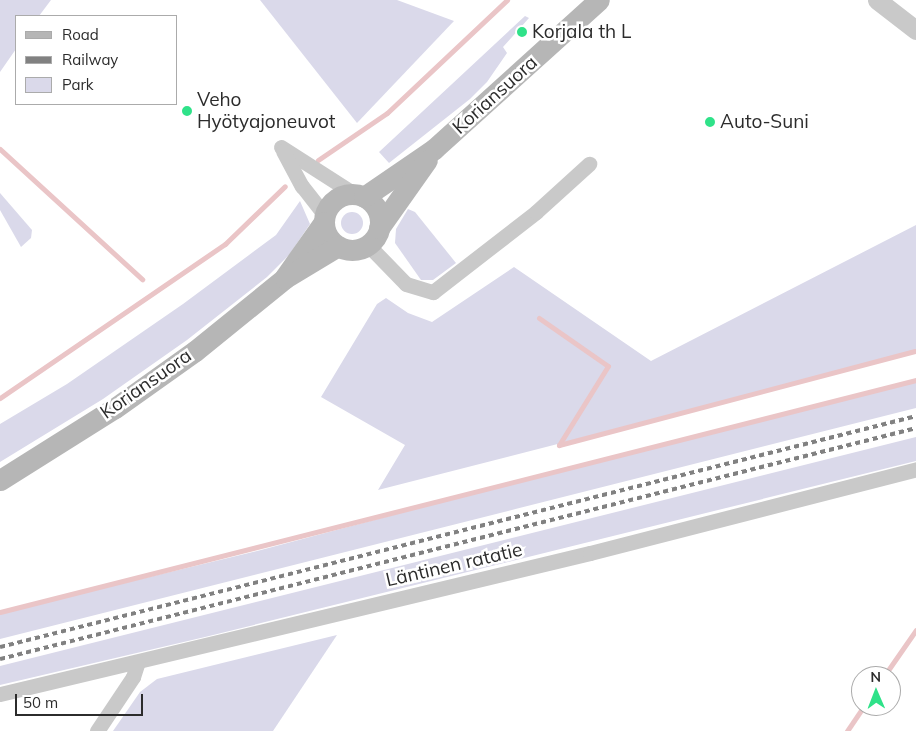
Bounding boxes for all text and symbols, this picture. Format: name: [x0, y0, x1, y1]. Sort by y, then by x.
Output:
legend: [15, 15, 178, 105]
place label: Korjala th L: [532, 21, 631, 43]
text: Road: [62, 25, 99, 44]
marker: Korjala th L: [516, 26, 528, 38]
text: Railway: [62, 50, 118, 69]
street label: Koriansuora: [448, 51, 542, 139]
text: Park: [62, 75, 94, 94]
place label: Veho Hyötyajoneuvot: [197, 89, 335, 133]
marker: Veho Hyötyajoneuvot: [181, 105, 193, 117]
place label: Auto-Suni: [720, 111, 809, 133]
marker: Auto-Suni: [704, 116, 716, 128]
street label: Koriansuora: [96, 344, 196, 424]
street label: Läntinen ratatie: [384, 538, 524, 592]
north arrow: [851, 666, 901, 716]
text: N: [870, 668, 881, 686]
scale bar: [18, 684, 145, 716]
text: 50 m: [23, 693, 58, 712]

